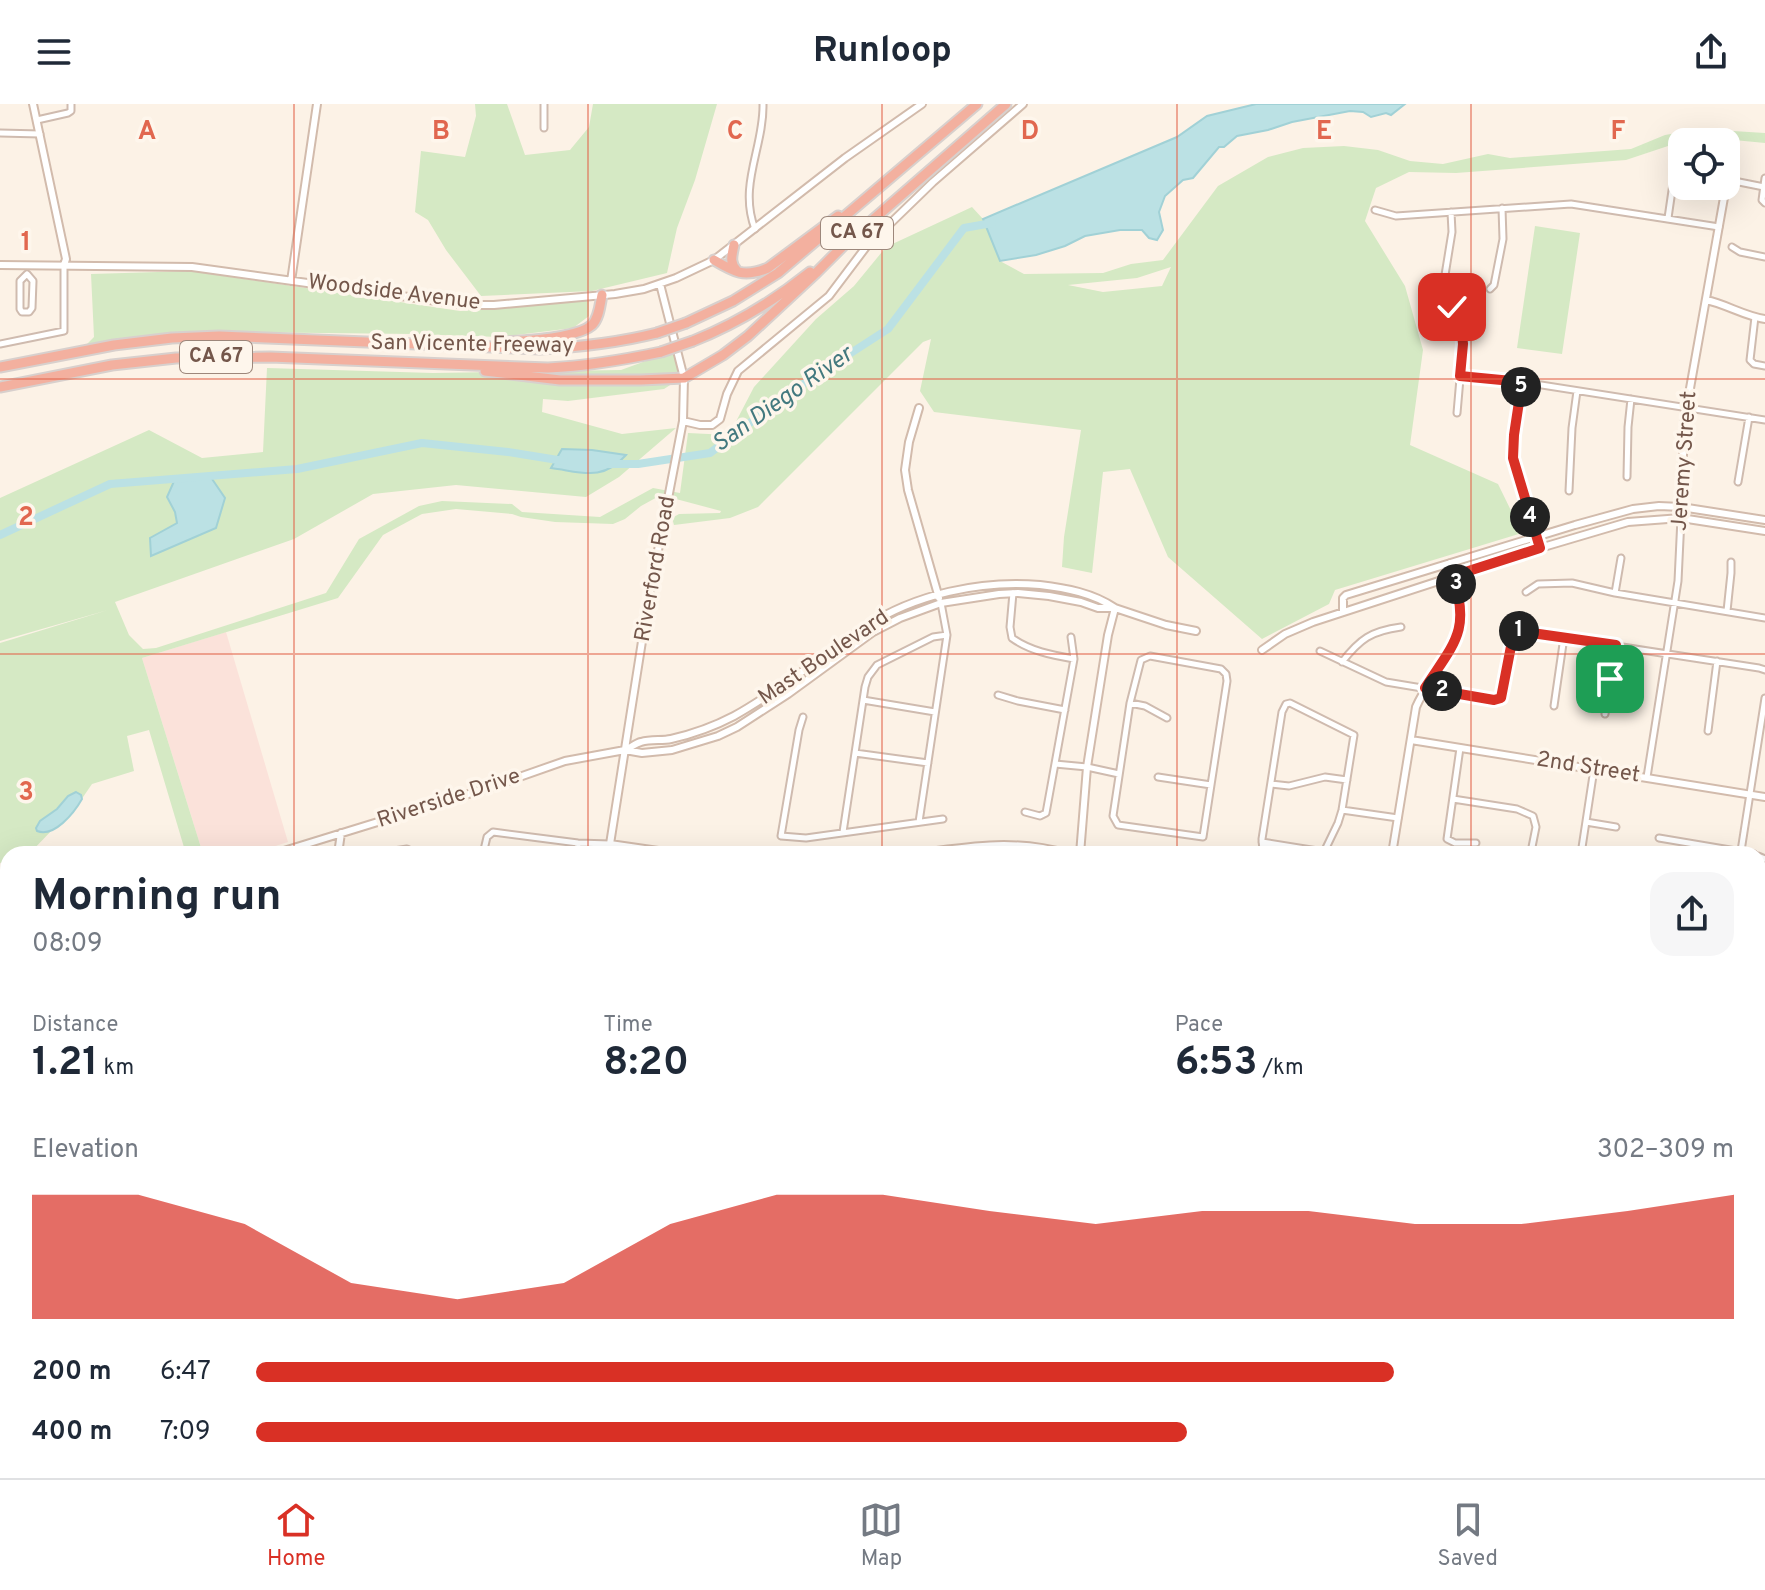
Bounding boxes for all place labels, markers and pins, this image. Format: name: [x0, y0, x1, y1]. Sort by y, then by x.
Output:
pin: [1418, 273, 1486, 341]
pin: 5: [1501, 367, 1541, 407]
pin: 4: [1510, 497, 1550, 537]
pin: 3: [1436, 564, 1476, 604]
pin: 1: [1499, 611, 1539, 651]
pin: [1576, 645, 1644, 713]
pin: 2: [1422, 671, 1462, 711]

